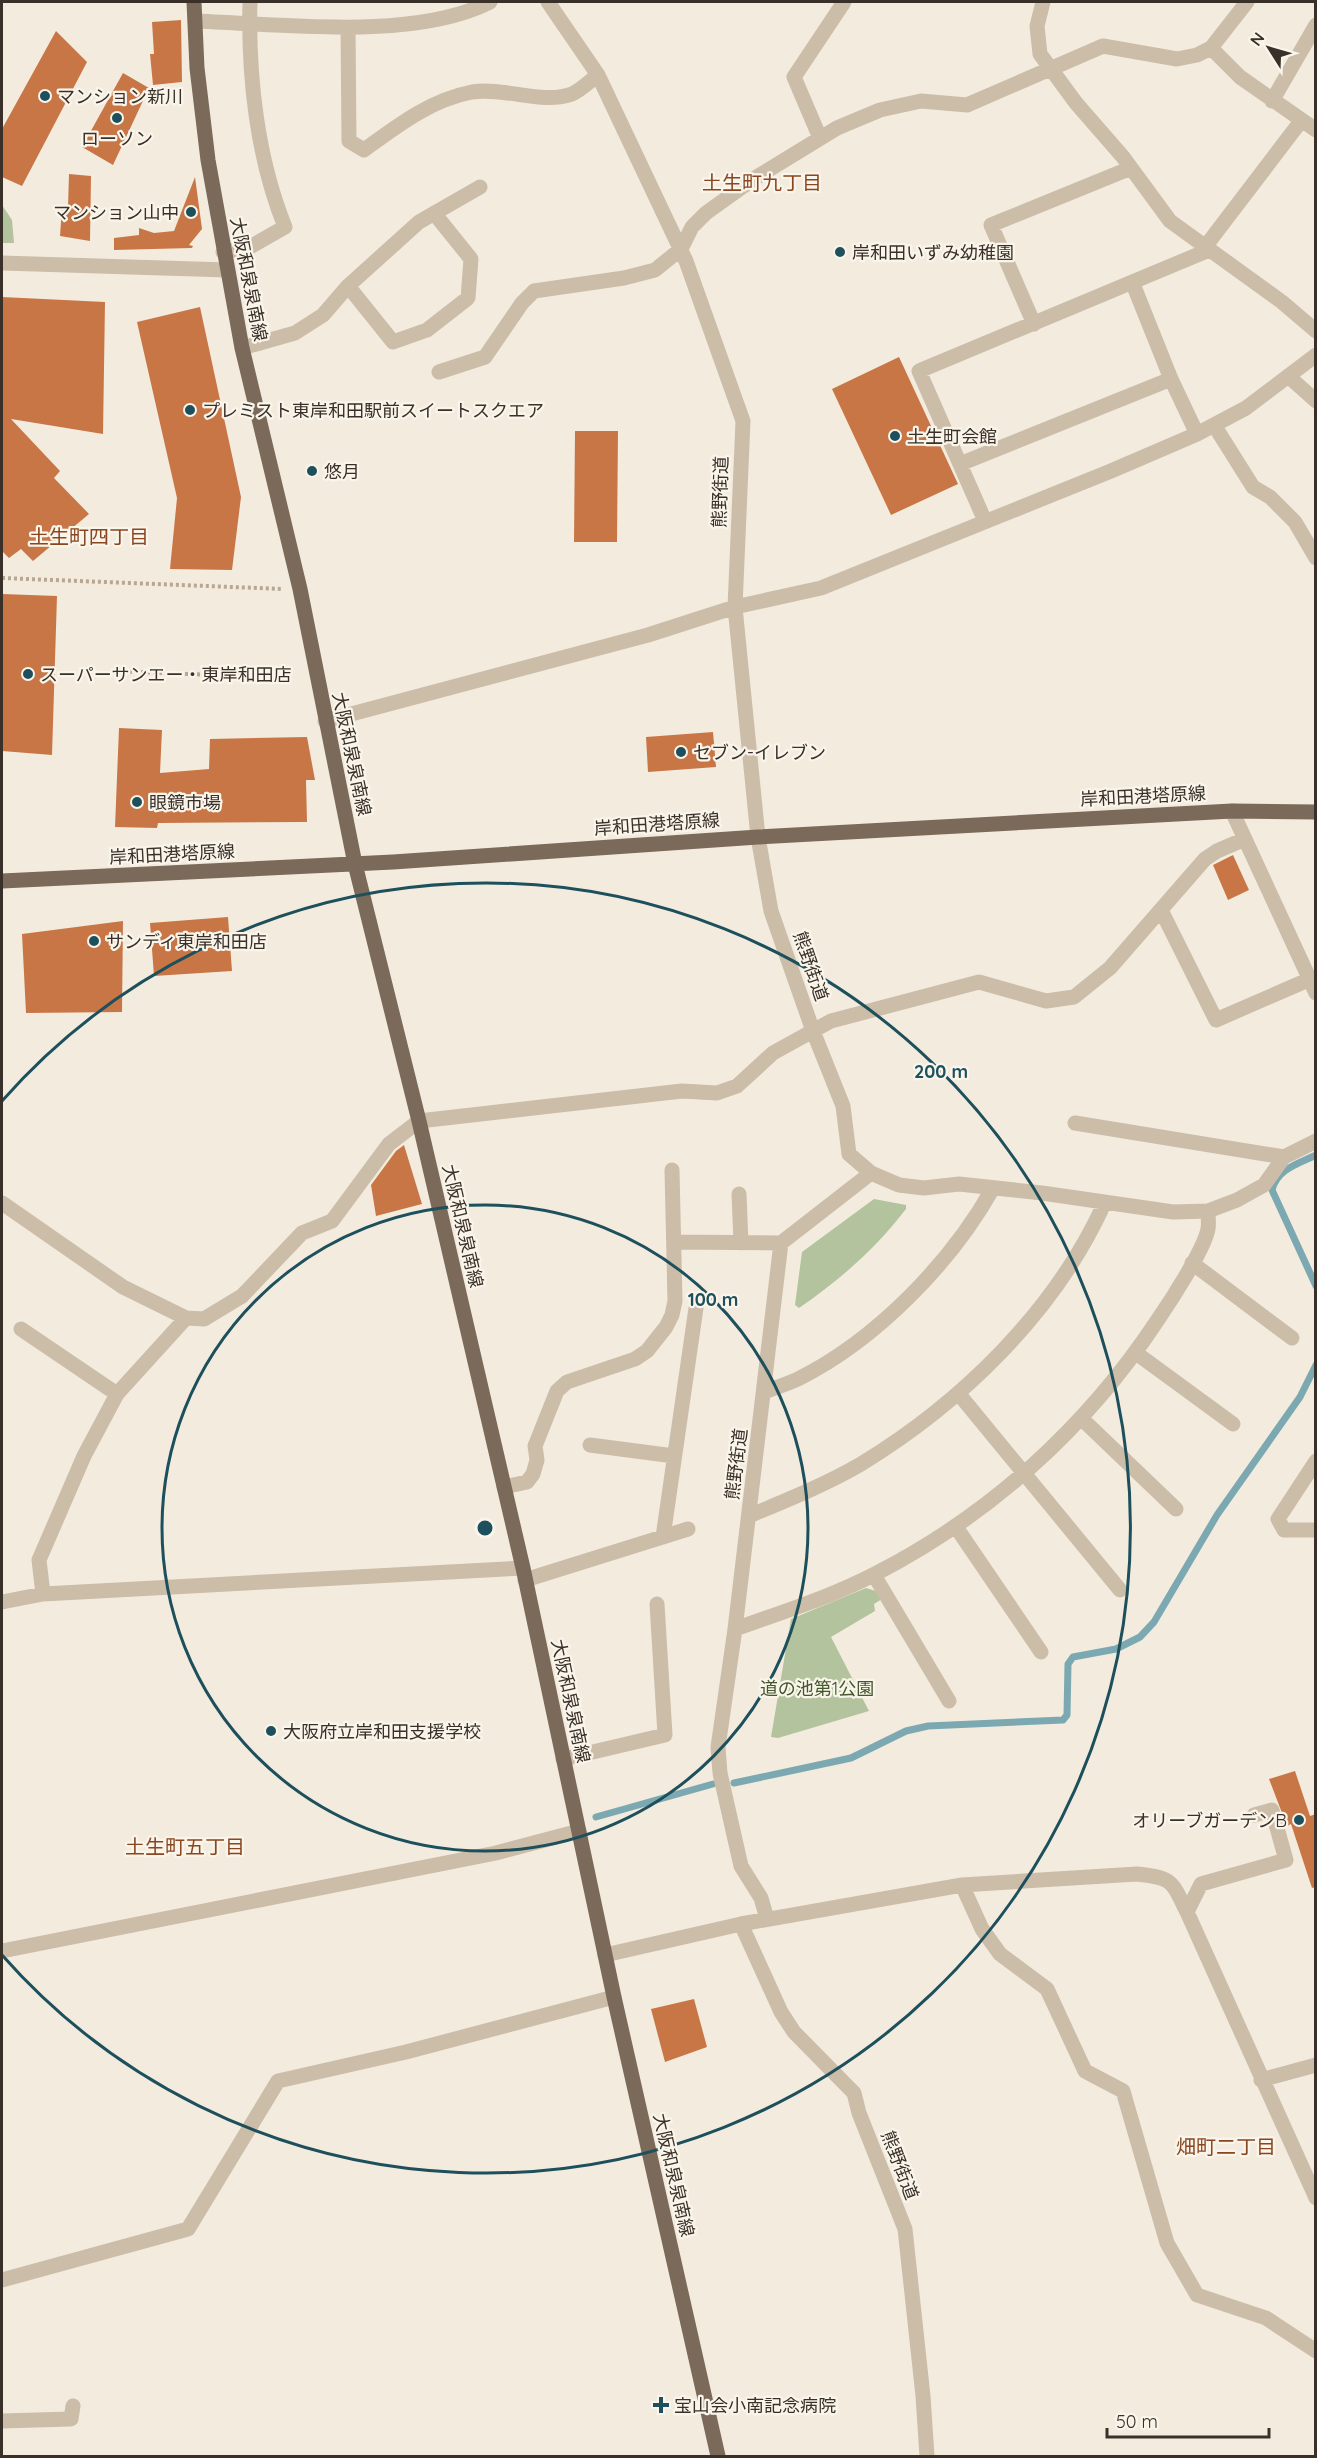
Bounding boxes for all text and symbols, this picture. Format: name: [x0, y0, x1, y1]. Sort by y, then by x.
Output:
north arrow: [1239, 18, 1299, 78]
text: N: [1245, 28, 1269, 50]
place label: マンション新川: [57, 85, 183, 108]
marker: マンション新川: [38, 89, 52, 103]
marker: ローソン: [110, 111, 124, 125]
place label: ローソン: [81, 127, 153, 150]
district label: 土生町九丁目: [702, 170, 822, 195]
place label: マンション山中: [53, 201, 179, 224]
marker: マンション山中: [184, 205, 198, 219]
street label: 大阪和泉泉南線: [226, 215, 272, 343]
place label: 岸和田いずみ幼稚園: [852, 241, 1014, 264]
marker: 岸和田いずみ幼稚園: [833, 245, 847, 259]
place label: プレミスト東岸和田駅前スイートスクエア: [202, 399, 544, 422]
marker: プレミスト東岸和田駅前スイートスクエア: [183, 403, 197, 417]
place label: 土生町会館: [907, 425, 997, 448]
marker: 土生町会館: [888, 429, 902, 443]
street label: 熊野街道: [707, 456, 733, 528]
place label: 悠月: [324, 460, 360, 483]
marker: 悠月: [305, 464, 319, 478]
district label: 土生町四丁目: [29, 524, 149, 549]
place label: スーパーサンエー・東岸和田店: [40, 663, 291, 686]
marker: スーパーサンエー・東岸和田店: [21, 667, 35, 681]
street label: 大阪和泉泉南線: [328, 690, 376, 818]
place label: セブン-イレブン: [693, 741, 826, 764]
marker: セブン-イレブン: [674, 745, 688, 759]
street label: 岸和田港塔原線: [1079, 781, 1207, 811]
place label: 眼鏡市場: [149, 791, 221, 814]
marker: 眼鏡市場: [130, 795, 144, 809]
street label: 岸和田港塔原線: [593, 808, 721, 840]
street label: 岸和田港塔原線: [108, 839, 236, 869]
street label: 熊野街道: [788, 928, 834, 1004]
place label: サンディ東岸和田店: [106, 930, 267, 953]
marker: サンディ東岸和田店: [87, 934, 101, 948]
text: 200 m: [914, 1060, 968, 1083]
street label: 大阪和泉泉南線: [438, 1162, 488, 1290]
text: 100 m: [688, 1288, 738, 1311]
street label: 熊野街道: [720, 1427, 752, 1501]
centre of rings: [475, 1518, 495, 1538]
street label: 大阪和泉泉南線: [547, 1637, 595, 1765]
park label: 道の池第1公園: [760, 1677, 874, 1700]
place label: 大阪府立岸和田支援学校: [283, 1720, 481, 1743]
marker: 大阪府立岸和田支援学校: [264, 1724, 278, 1738]
place label: オリーブガーデンB: [1132, 1809, 1287, 1832]
marker: オリーブガーデンB: [1292, 1813, 1306, 1827]
district label: 土生町五丁目: [125, 1834, 245, 1859]
street label: 大阪和泉泉南線: [649, 2111, 699, 2239]
street label: 熊野街道: [876, 2127, 924, 2203]
district label: 畑町二丁目: [1176, 2134, 1276, 2159]
place label: 宝山会小南記念病院: [674, 2394, 836, 2417]
marker: 宝山会小南記念病院: [652, 2396, 670, 2414]
scale bar: [1107, 2401, 1269, 2439]
text: 50 m: [1116, 2410, 1158, 2433]

